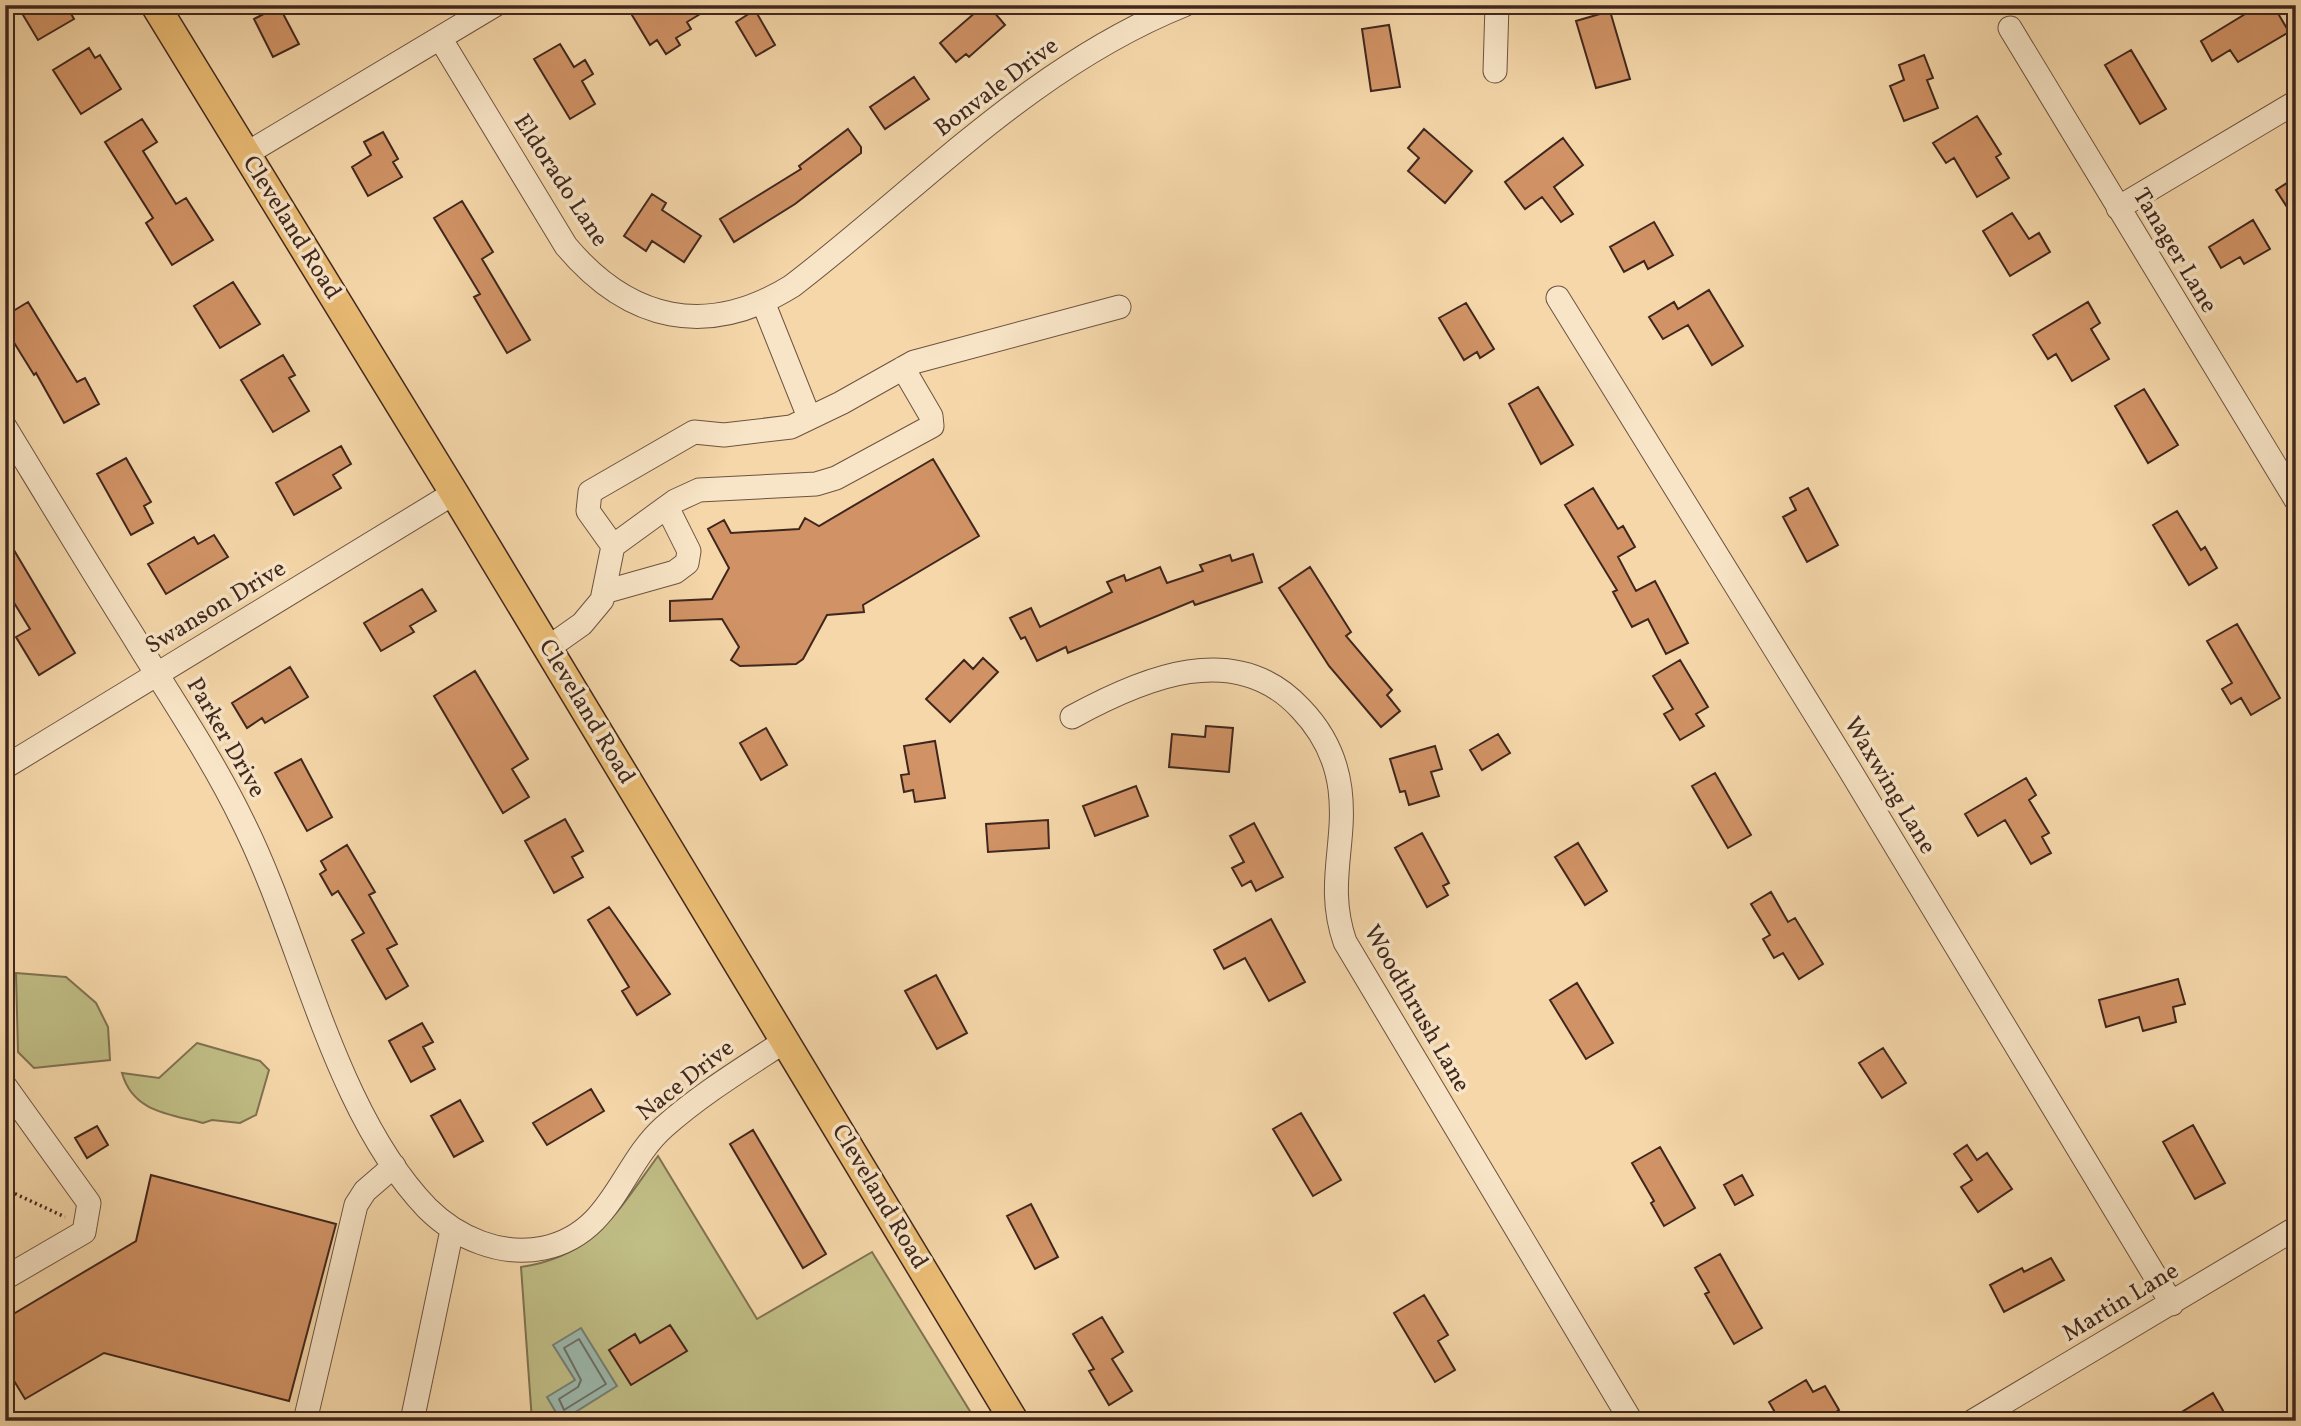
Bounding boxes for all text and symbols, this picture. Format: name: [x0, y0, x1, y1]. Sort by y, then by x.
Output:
street label: Bonvale Drive: [928, 30, 1066, 146]
street label: Eldorado Lane: [504, 108, 616, 254]
street label: Cleveland Road: [233, 150, 349, 306]
street label: Tanager Lane: [2123, 182, 2225, 320]
street label: Swanson Drive: [139, 553, 293, 663]
street label: Cleveland Road: [529, 633, 643, 791]
street label: Parker Drive: [177, 672, 273, 804]
street label: Waxwing Lane: [1835, 711, 1943, 861]
street label: Woodthrush Lane: [1354, 919, 1478, 1099]
street label: Nace Drive: [630, 1032, 742, 1130]
street label: Cleveland Road: [822, 1118, 936, 1276]
street label: Martin Lane: [2056, 1255, 2186, 1351]

